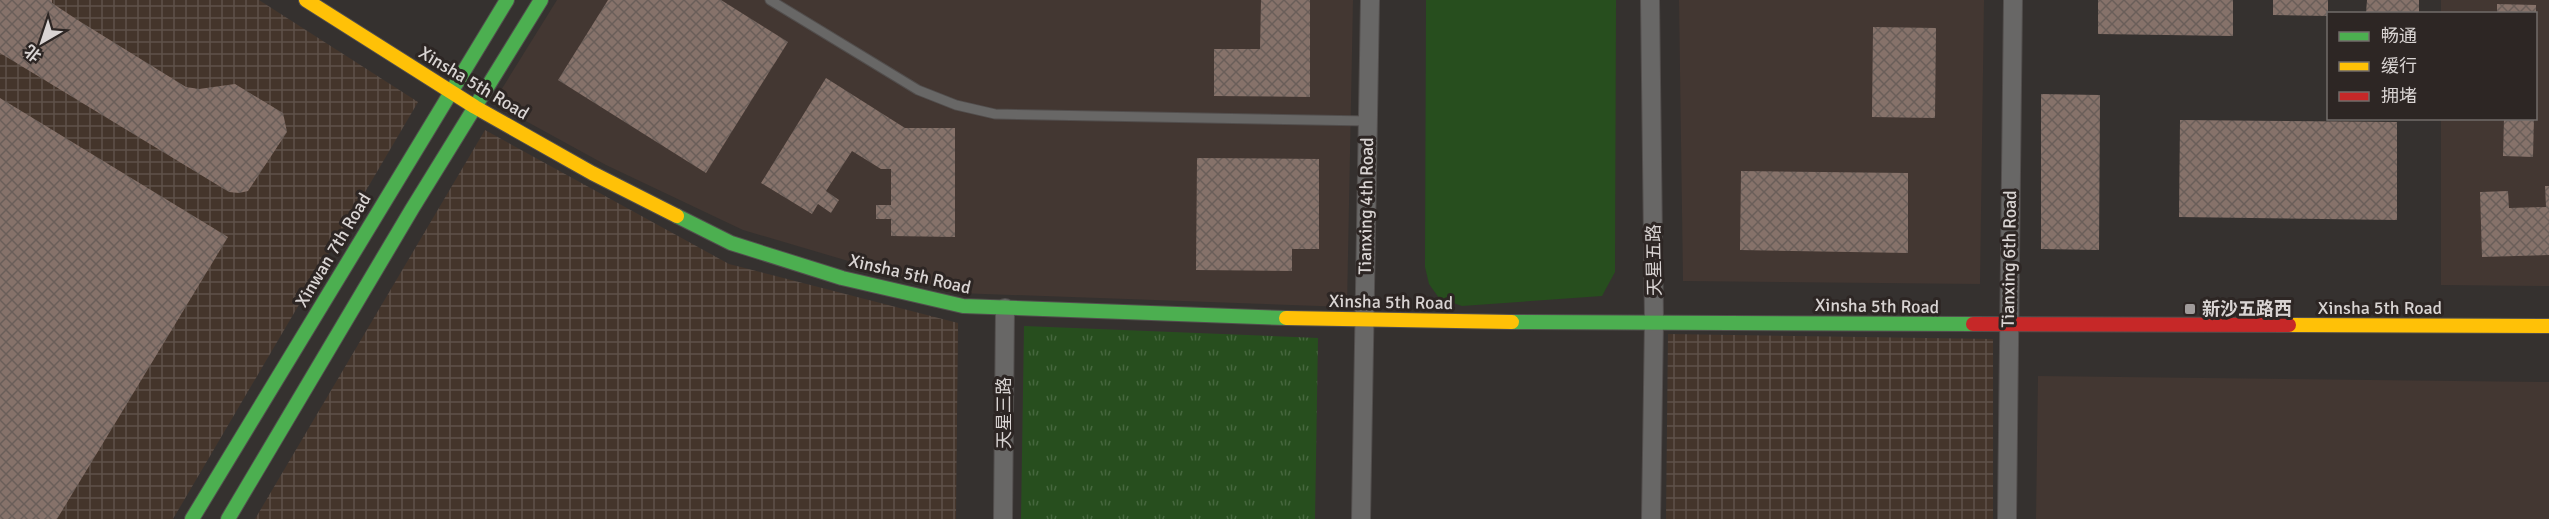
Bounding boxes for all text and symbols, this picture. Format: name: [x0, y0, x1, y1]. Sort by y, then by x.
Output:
north arrow: [12, 12, 72, 72]
legend: [2327, 12, 2537, 120]
text: 畅通: [2381, 25, 2417, 47]
text: 北: [21, 40, 46, 66]
street label: Xinsha 5th Road: [415, 42, 533, 124]
text: 缓行: [2381, 55, 2417, 77]
text: 拥堵: [2381, 85, 2417, 107]
street label: Tianxing 4th Road: [1354, 137, 1378, 275]
street label: Xinwan 7th Road: [290, 189, 376, 311]
street label: Tianxing 6th Road: [1997, 190, 2021, 328]
street label: 天星五路: [1642, 224, 1666, 296]
street label: Xinsha 5th Road: [847, 249, 973, 299]
street label: Xinsha 5th Road: [1329, 290, 1453, 314]
street label: Xinsha 5th Road: [1815, 294, 1939, 318]
street label: Xinsha 5th Road: [2318, 297, 2442, 319]
place label: 新沙五路西: [2202, 298, 2292, 320]
marker: 新沙五路西: [2183, 302, 2197, 316]
street label: 天星三路: [993, 377, 1015, 449]

